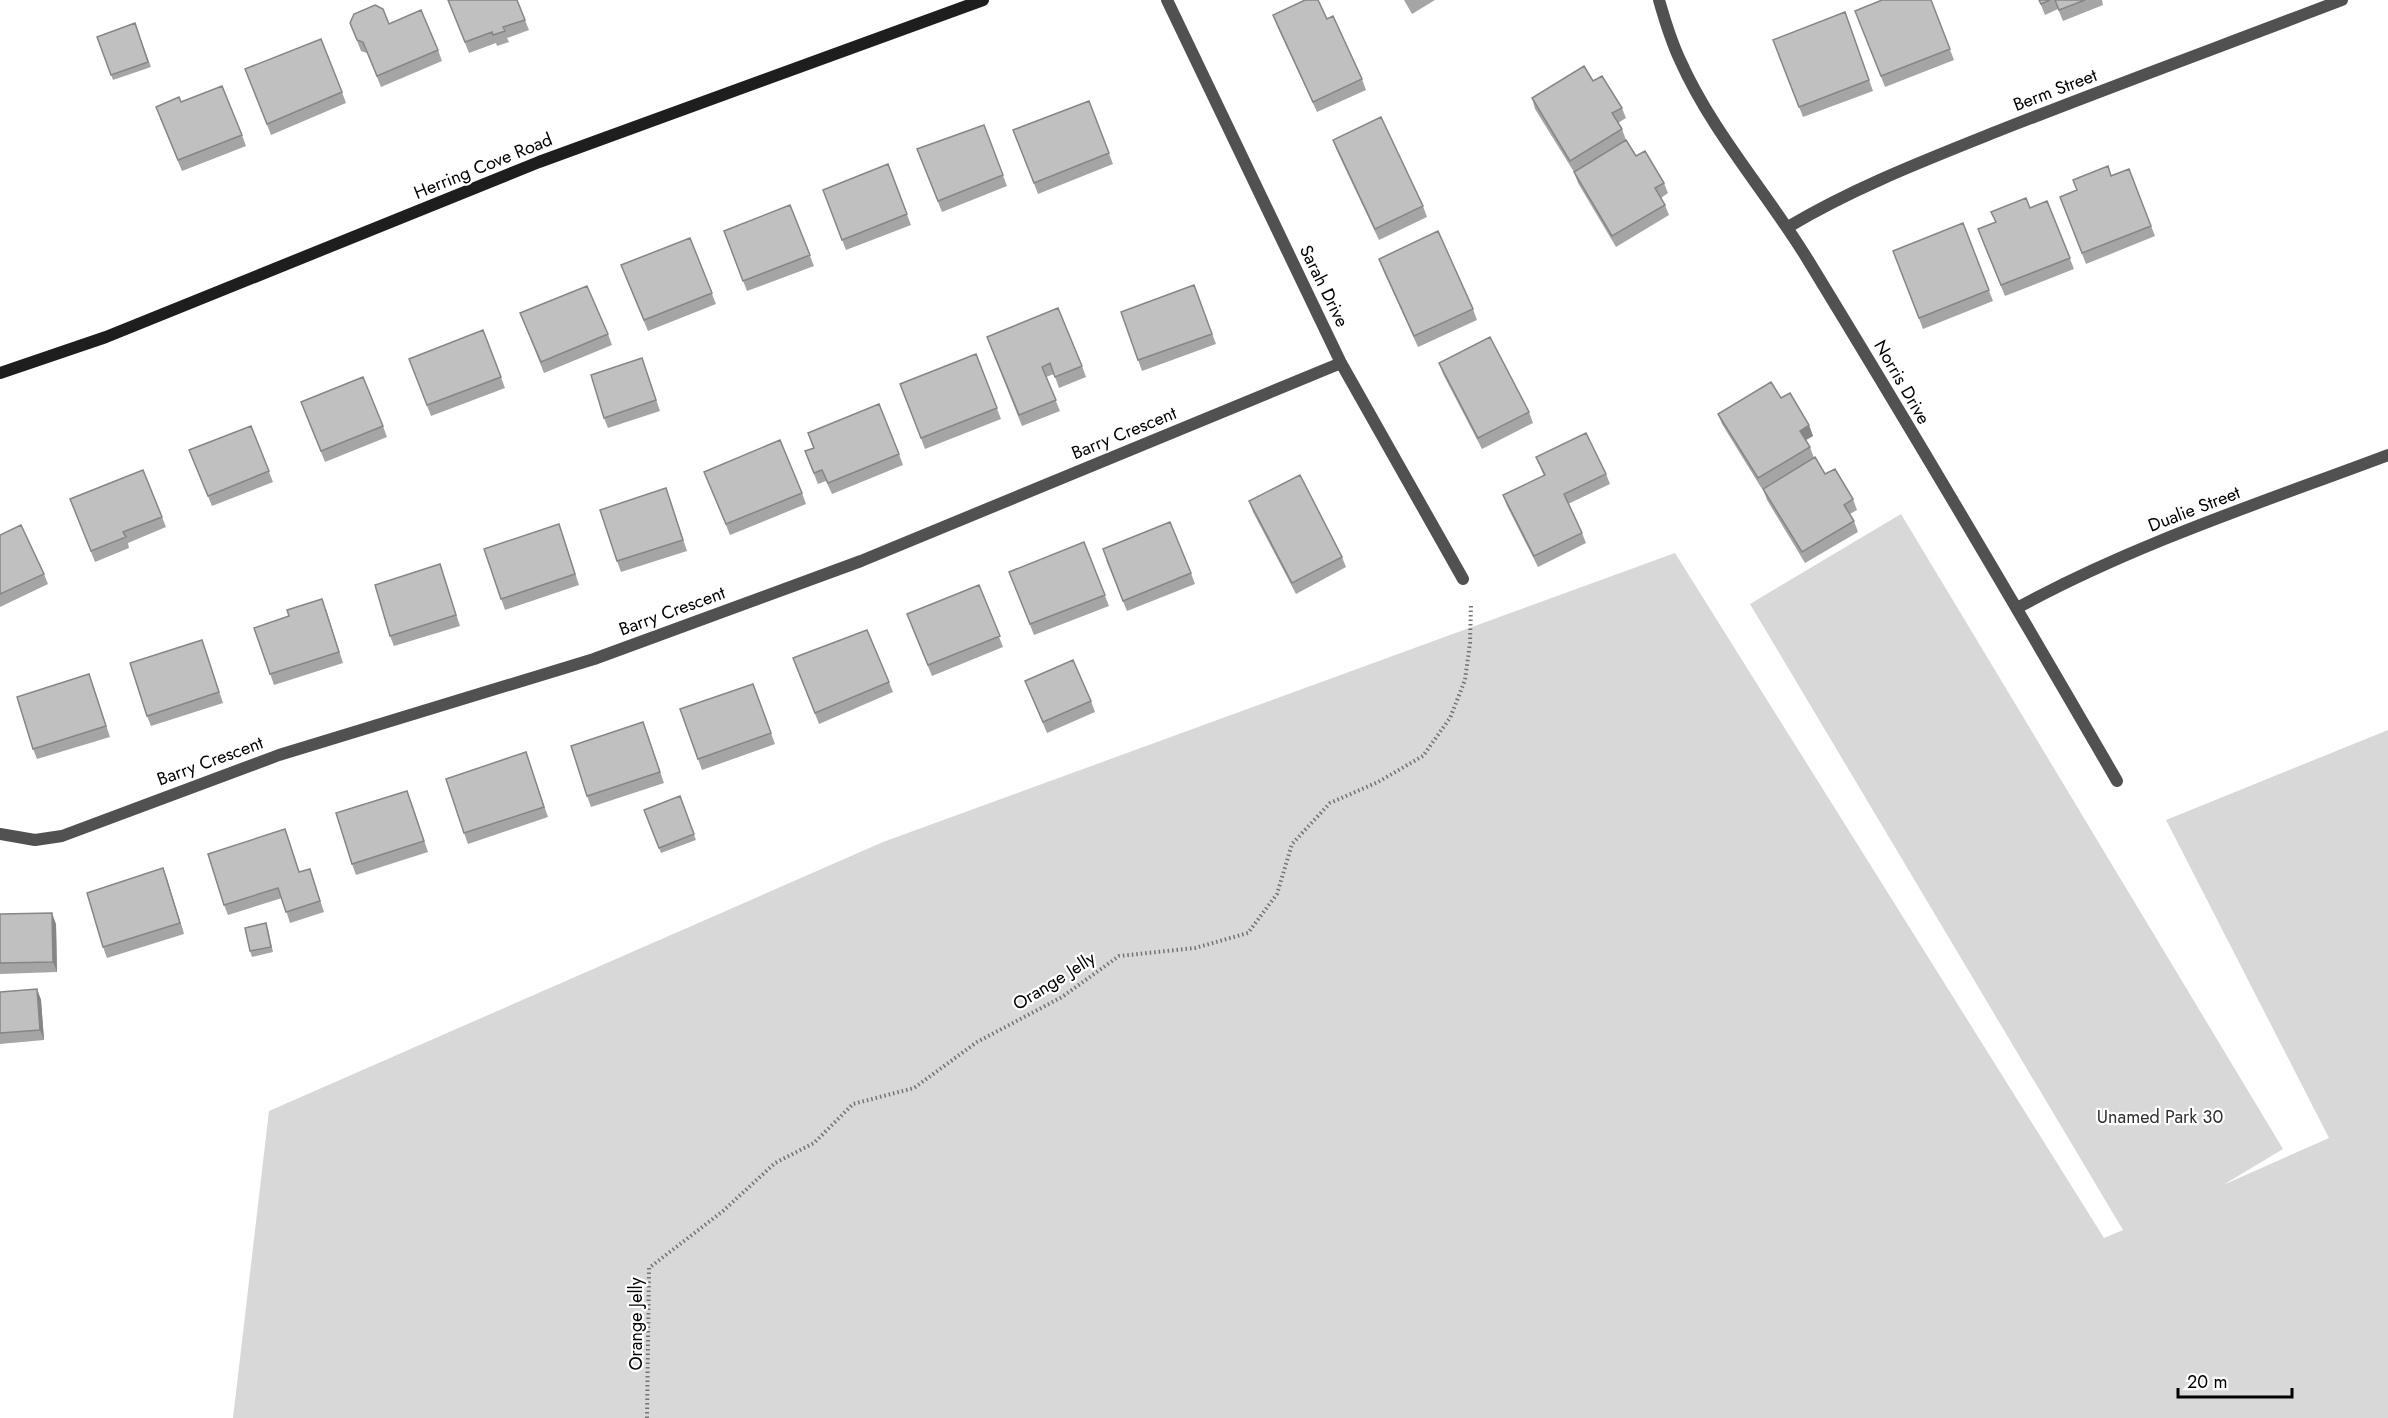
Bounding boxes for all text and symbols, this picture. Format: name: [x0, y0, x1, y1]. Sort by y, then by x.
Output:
street label: Berm Street: [2009, 62, 2101, 118]
street label: Herring Cove Road: [410, 126, 556, 206]
street label: Sarah Drive: [1293, 241, 1355, 331]
street label: Norris Drive: [1867, 335, 1937, 429]
street label: Barry Crescent: [1068, 400, 1181, 466]
street label: Dualie Street: [2144, 479, 2244, 538]
street label: Barry Crescent: [615, 580, 729, 642]
street label: Barry Crescent: [153, 730, 267, 792]
street label: Orange Jelly: [1008, 945, 1100, 1017]
park label: Unamed Park 30: [2097, 1104, 2223, 1130]
street label: Orange Jelly: [623, 1277, 649, 1371]
scale bar: [2178, 1361, 2292, 1399]
text: 20 m: [2187, 1369, 2227, 1395]

